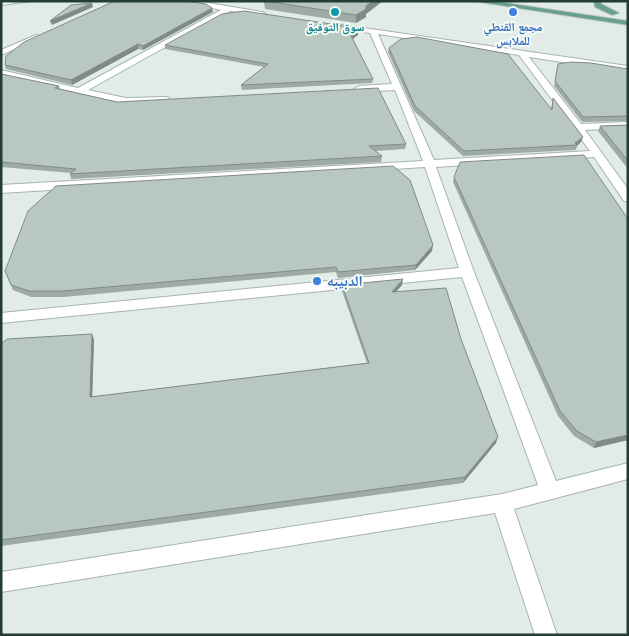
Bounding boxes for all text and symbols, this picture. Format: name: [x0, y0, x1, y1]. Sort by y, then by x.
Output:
marker: سوق التوفيق: [329, 6, 341, 18]
marker: مجمع القنطي للملابس: [507, 6, 519, 18]
place label: سوق التوفيق: [306, 20, 364, 35]
place label: مجمع القنطي للملابس: [484, 20, 543, 49]
place label: الدبيبه: [327, 272, 363, 290]
marker: الدبيبه: [311, 275, 323, 287]

